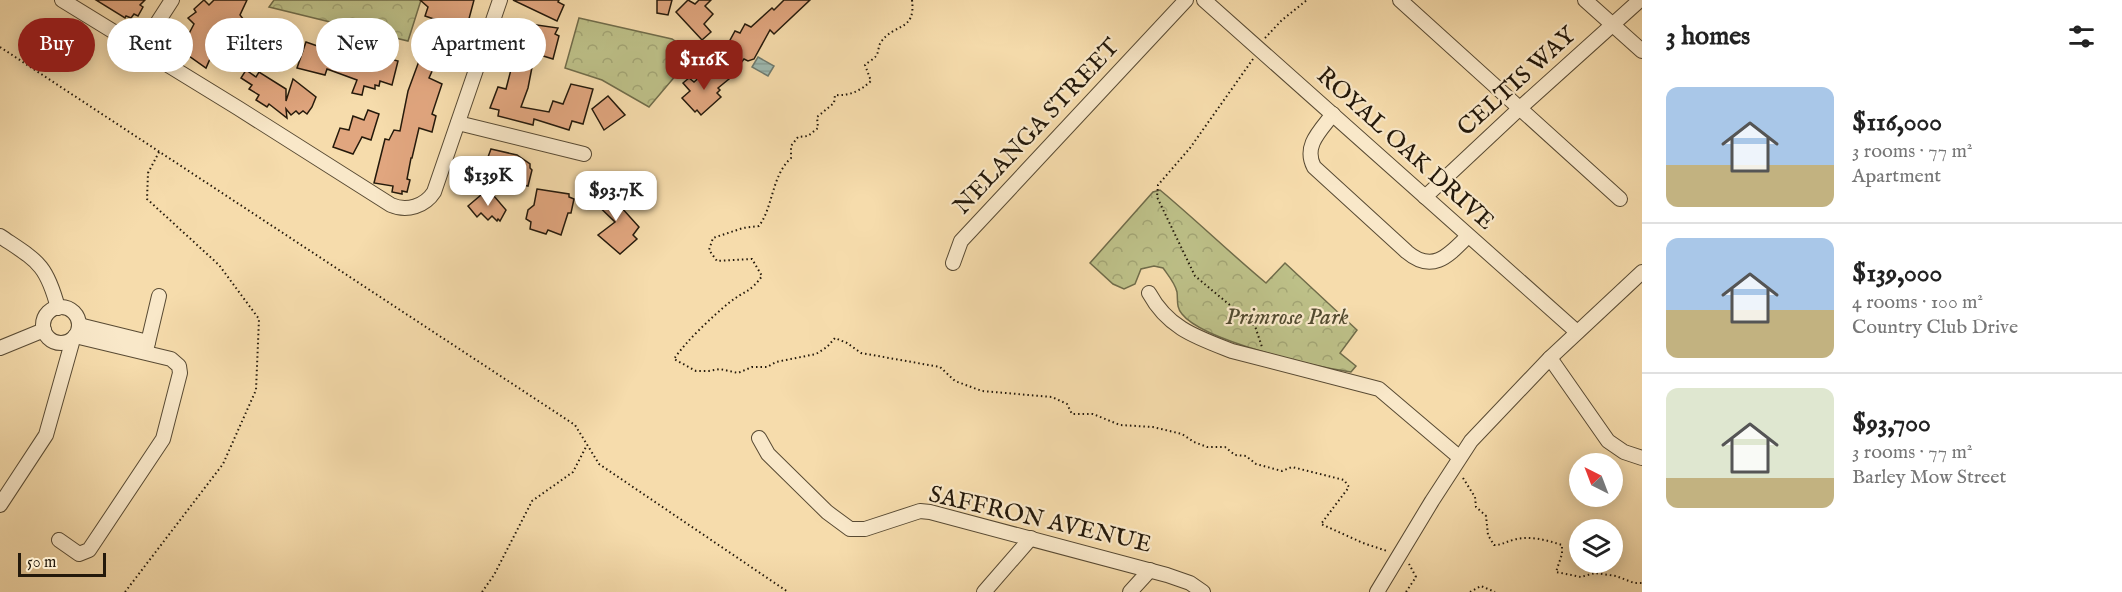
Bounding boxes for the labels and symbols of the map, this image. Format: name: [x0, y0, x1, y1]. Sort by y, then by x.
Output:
street label: CELTIS WAY: [1451, 19, 1584, 143]
street label: NELANGA STREET: [947, 32, 1127, 222]
pin: $116K: [662, 40, 746, 91]
street label: ROYAL OAK DRIVE: [1309, 61, 1501, 237]
pin: $139K: [446, 156, 530, 207]
pin: $93.7K: [567, 171, 665, 222]
park label: Primrose Park: [1225, 302, 1349, 333]
north arrow: [1569, 453, 1623, 507]
street label: SAFFRON AVENUE: [926, 479, 1154, 561]
scale bar: [18, 550, 106, 578]

